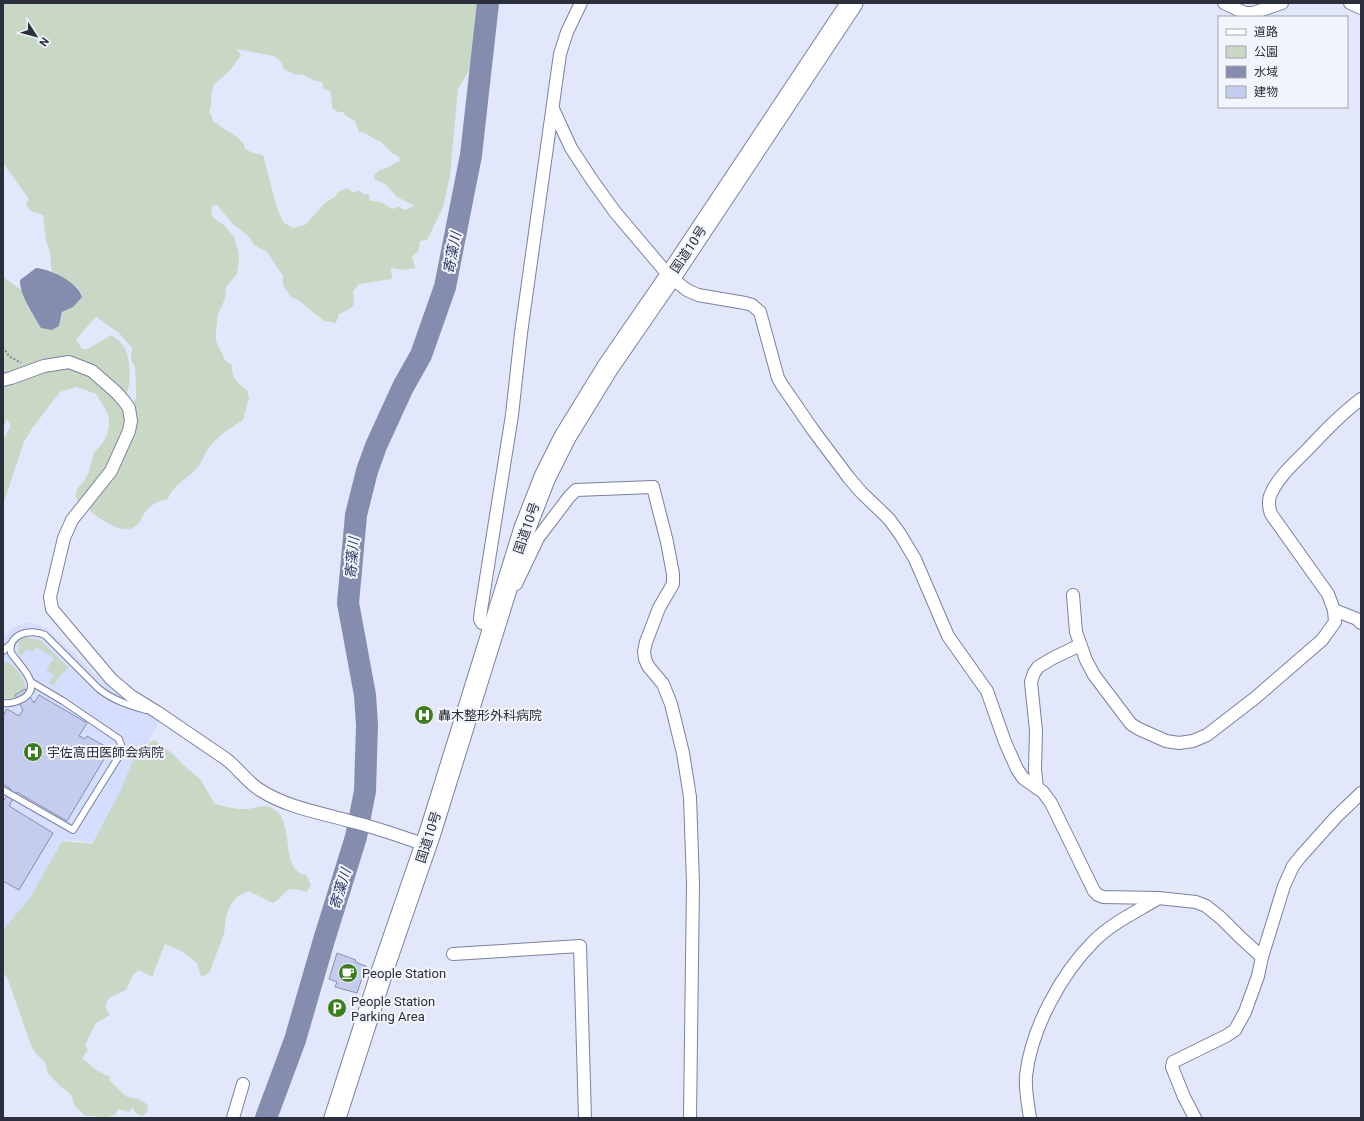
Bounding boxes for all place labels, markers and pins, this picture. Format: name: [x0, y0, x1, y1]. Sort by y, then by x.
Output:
hospital icon: 轟木整形外科病院: [413, 704, 435, 726]
place label: 轟木整形外科病院: [438, 708, 542, 723]
hospital icon: 宇佐高田医師会病院: [22, 741, 44, 763]
place label: 宇佐高田医師会病院: [47, 745, 164, 760]
cafe icon: People Station: [337, 962, 359, 984]
place label: People Station: [362, 966, 446, 981]
place label: People Station Parking Area: [351, 994, 435, 1024]
parking icon: People Station Parking Area: [326, 997, 348, 1019]

